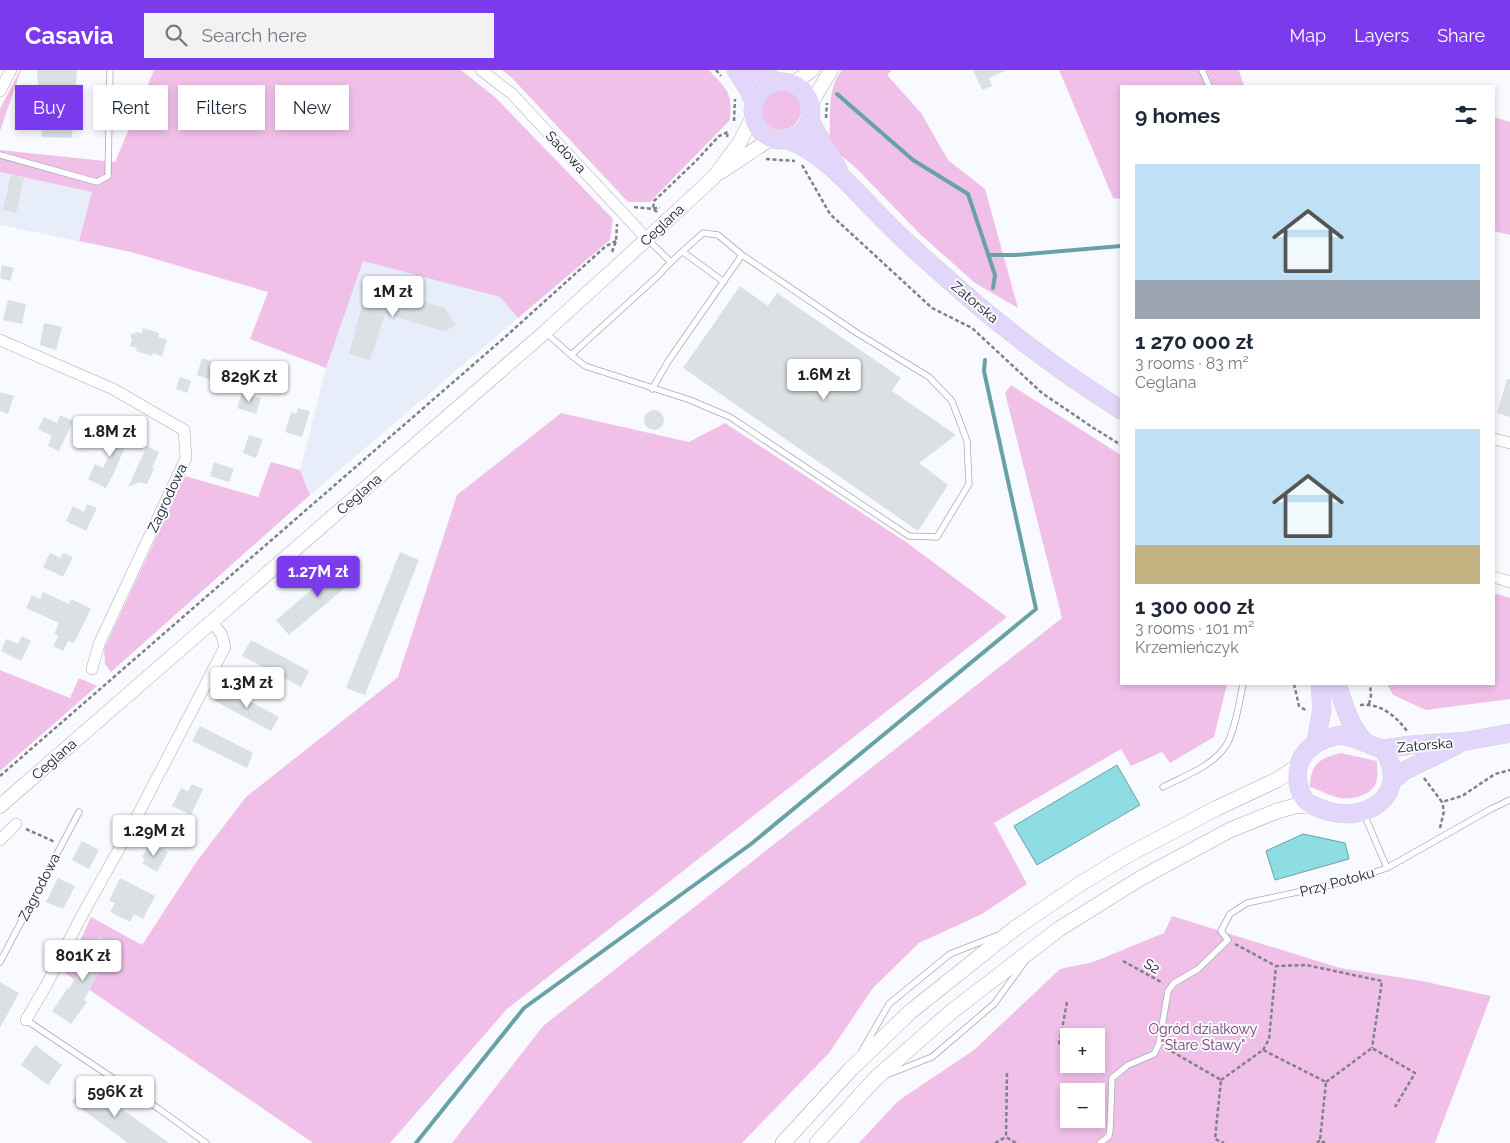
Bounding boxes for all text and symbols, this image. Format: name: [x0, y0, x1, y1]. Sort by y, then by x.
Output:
search box: [144, 13, 494, 58]
text: Casavia: [25, 21, 114, 50]
icon: search: [162, 21, 190, 49]
text: Search here: [202, 24, 307, 46]
text: Map: [1290, 25, 1326, 46]
text: Layers: [1354, 25, 1409, 46]
text: Share: [1437, 25, 1485, 46]
chip: Buy: [15, 85, 83, 130]
chip: Rent: [93, 85, 168, 130]
chip: Filters: [178, 85, 265, 130]
chip: New: [275, 85, 349, 130]
icon: filters: [1452, 101, 1480, 129]
text: 9 homes: [1135, 103, 1220, 128]
street label: Sadowa: [543, 128, 589, 176]
icon: home: [1263, 196, 1353, 286]
street label: Ceglana: [637, 201, 687, 249]
pin: 1M zł: [358, 276, 428, 318]
street label: Zatorska: [948, 278, 1002, 326]
text: 1M zł: [374, 282, 412, 301]
text: 1 270 000 zł: [1135, 329, 1253, 354]
text: 3 rooms · 83 m²: [1135, 354, 1249, 373]
pin: 1.6M zł: [778, 358, 870, 401]
pin: 829K zł: [203, 360, 295, 403]
text: 1.6M zł: [798, 365, 850, 384]
text: 829K zł: [221, 367, 277, 386]
text: Ceglana: [1135, 373, 1196, 392]
pin: 1.8M zł: [64, 416, 156, 458]
text: 1.8M zł: [84, 422, 136, 441]
street label: Zagrodowa: [144, 461, 190, 535]
icon: home: [1263, 461, 1353, 551]
street label: Ceglana: [333, 470, 385, 518]
pin: 1.27M zł: [266, 556, 370, 598]
text: 1.27M zł: [288, 562, 348, 581]
text: 1 300 000 zł: [1135, 594, 1254, 619]
text: 3 rooms · 101 m²: [1135, 619, 1254, 638]
text: Krzemieńczyk: [1135, 638, 1239, 657]
pin: 1.3M zł: [201, 666, 293, 709]
text: 1.3M zł: [221, 673, 273, 692]
street label: Ceglana: [28, 735, 80, 783]
street label: Zatorska: [1396, 735, 1454, 755]
pin: 1.29M zł: [102, 814, 206, 857]
text: 1.29M zł: [123, 821, 185, 840]
street label: Zagrodowa: [15, 851, 63, 923]
street label: Przy Potoku: [1298, 864, 1376, 900]
pin: 801K zł: [37, 940, 129, 982]
text: 801K zł: [55, 946, 111, 965]
street label: S2: [1141, 955, 1163, 977]
park label: Ogród działkowy "Stare Stawy": [1149, 1021, 1258, 1053]
map controls: [1060, 1028, 1105, 1128]
button: +: [1060, 1028, 1105, 1073]
pin: 596K zł: [69, 1076, 161, 1118]
text: 596K zł: [87, 1082, 143, 1101]
button: −: [1060, 1083, 1105, 1128]

